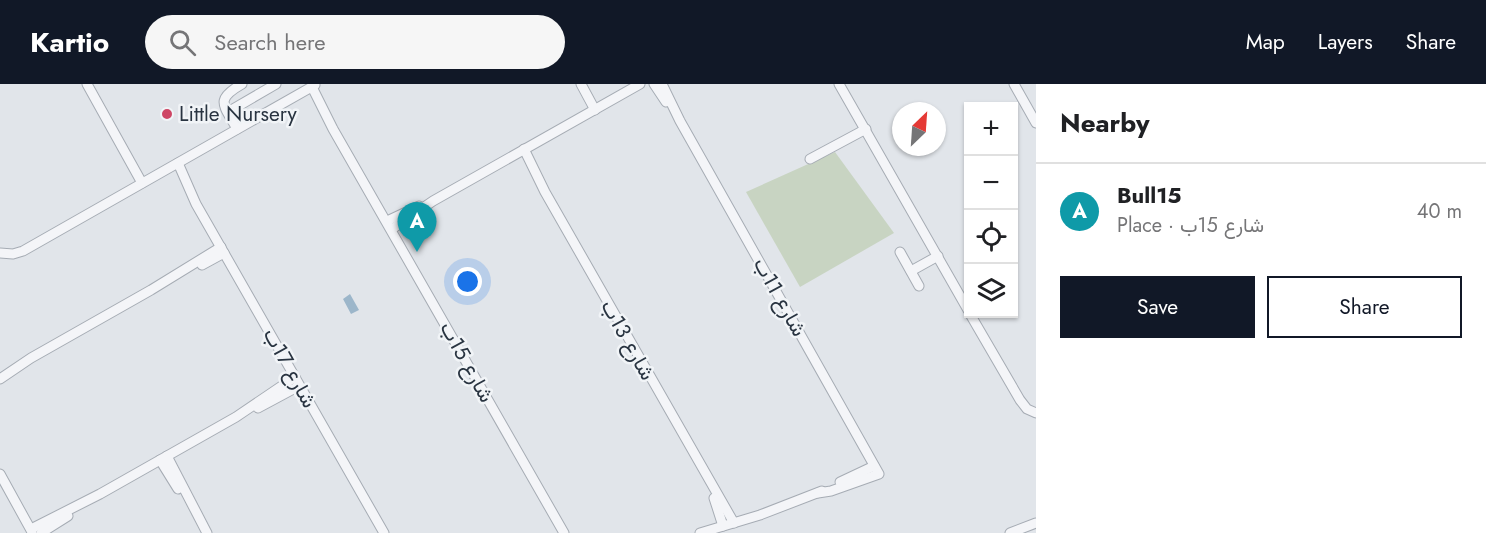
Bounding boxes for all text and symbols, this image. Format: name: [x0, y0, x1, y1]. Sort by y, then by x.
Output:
search box: [145, 15, 565, 69]
text: Kartio: [30, 22, 109, 63]
icon: search: [166, 26, 199, 59]
text: Search here: [214, 26, 326, 58]
text: Map: [1246, 27, 1285, 57]
text: Layers: [1318, 27, 1373, 57]
text: Share: [1406, 27, 1456, 57]
place label: Little Nursery: [179, 99, 298, 129]
north arrow: [892, 102, 946, 156]
map controls: [964, 102, 1018, 318]
button: +: [964, 102, 1018, 156]
text: Nearby: [1060, 104, 1149, 142]
marker: Little Nursery: [160, 107, 174, 121]
button: −: [964, 156, 1018, 210]
text: Bull15: [1117, 179, 1182, 211]
text: A: [1072, 197, 1087, 226]
text: 40 m: [1417, 197, 1462, 226]
pin: A: [398, 202, 436, 252]
button: locate: [964, 210, 1018, 264]
text: Place · شارع 15ب: [1117, 211, 1264, 240]
street label: شارع 11ب: [746, 252, 814, 342]
button: layers: [964, 264, 1018, 318]
your location: [453, 267, 482, 296]
button: Save: [1060, 276, 1255, 338]
button: Share: [1267, 276, 1462, 338]
street label: شارع 13ب: [594, 294, 662, 386]
street label: شارع 15ب: [432, 316, 502, 408]
street label: شارع 17ب: [256, 323, 324, 413]

